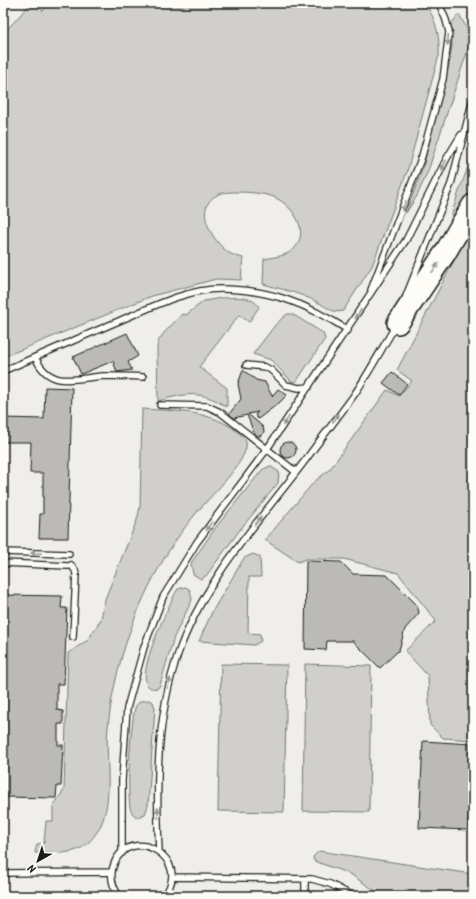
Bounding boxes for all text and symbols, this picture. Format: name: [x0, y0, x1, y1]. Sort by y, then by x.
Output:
one-way arrow: [445, 34, 452, 46]
one-way arrow: [441, 159, 447, 170]
one-way arrow: [400, 200, 406, 212]
one-way arrow: [431, 262, 439, 273]
one-way arrow: [355, 308, 362, 319]
one-way arrow: [332, 413, 340, 423]
one-way arrow: [282, 416, 290, 427]
one-way arrow: [253, 516, 262, 527]
one-way arrow: [205, 521, 213, 532]
one-way arrow: [30, 549, 42, 556]
one-way arrow: [167, 677, 173, 690]
one-way arrow: [155, 806, 161, 819]
north arrow: [18, 841, 58, 881]
text: N: [24, 859, 41, 877]

